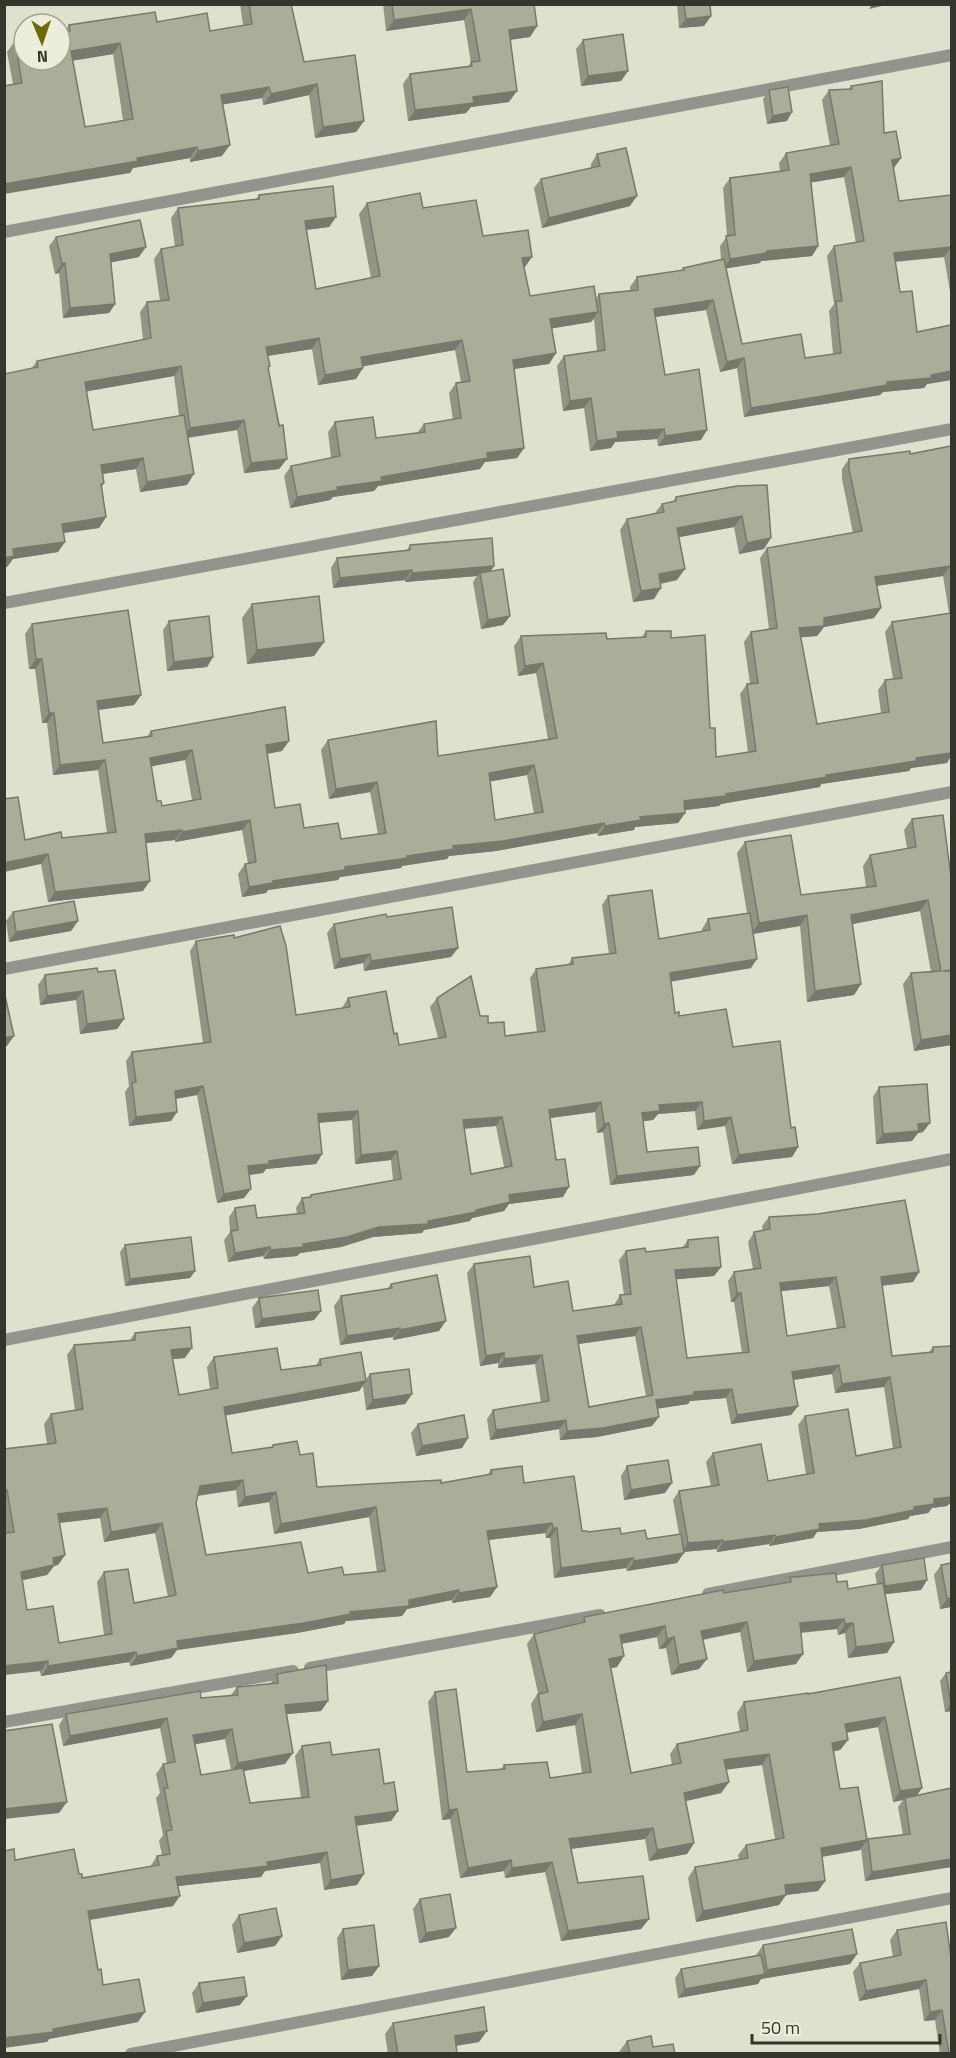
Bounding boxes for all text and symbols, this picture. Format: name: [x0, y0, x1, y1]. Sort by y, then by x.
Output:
north arrow: [12, 12, 72, 72]
text: N: [37, 45, 48, 69]
scale bar: [752, 2007, 940, 2045]
text: 50 m: [761, 2014, 800, 2041]

